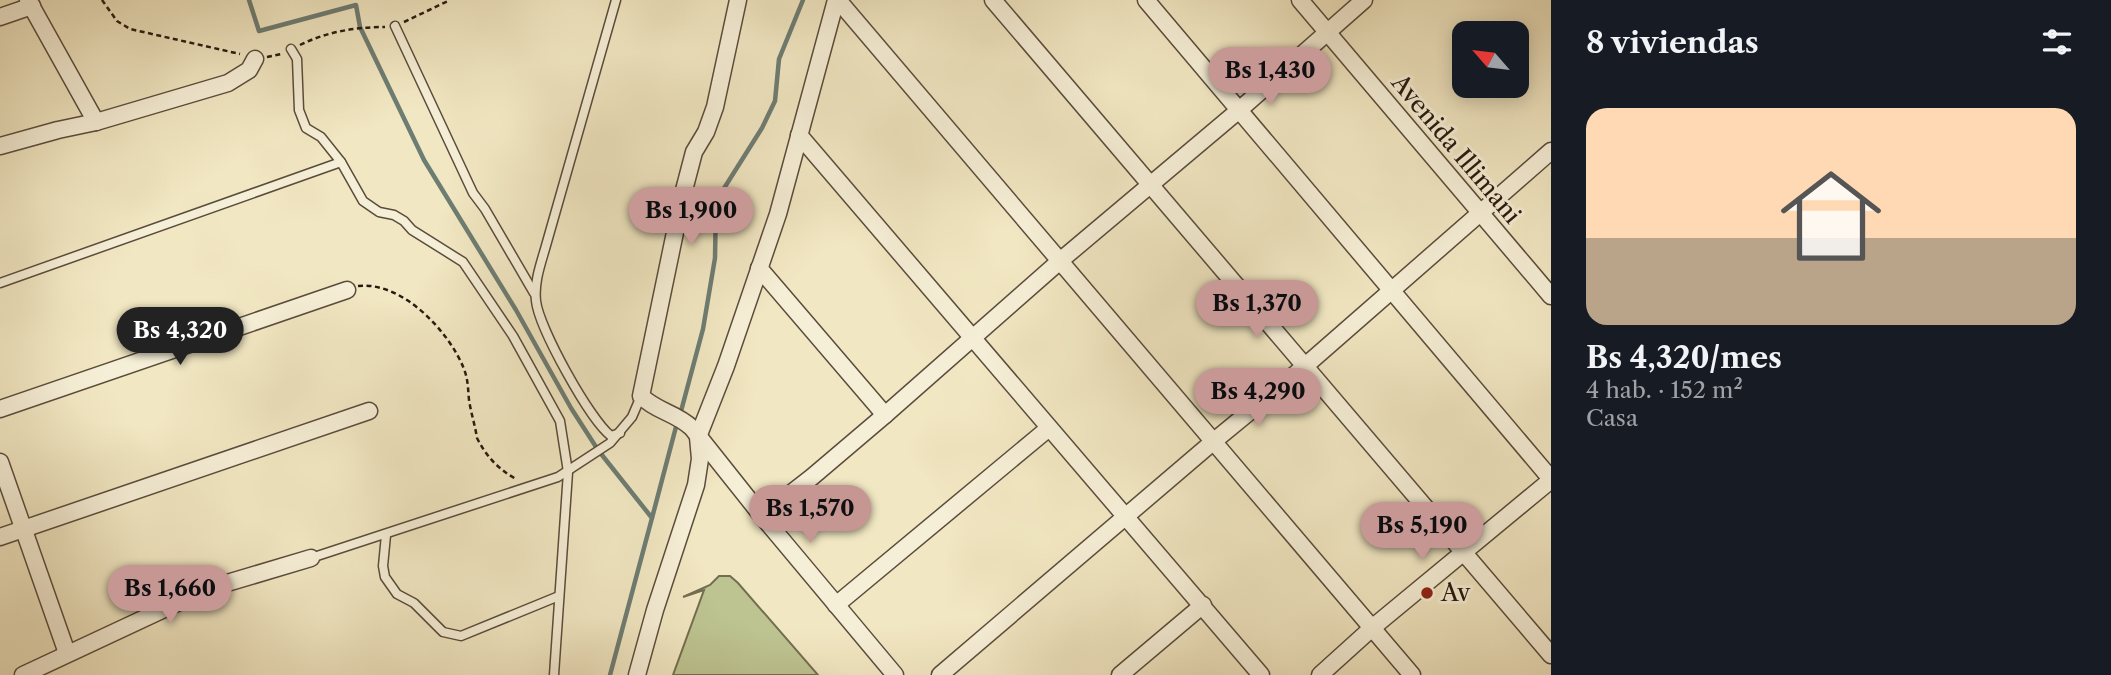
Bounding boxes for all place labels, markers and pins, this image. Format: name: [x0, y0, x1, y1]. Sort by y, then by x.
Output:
pin: Bs 1,430: [1198, 48, 1342, 107]
pin: Bs 1,900: [619, 188, 763, 247]
pin: Bs 1,370: [1185, 280, 1329, 340]
pin: Bs 4,320: [108, 308, 252, 367]
pin: Bs 4,290: [1186, 368, 1330, 428]
pin: Bs 1,570: [738, 486, 882, 545]
pin: Bs 5,190: [1350, 503, 1494, 562]
pin: Bs 1,660: [98, 566, 242, 625]
place label: Av: [1440, 578, 1471, 607]
marker: Av: [1419, 585, 1435, 601]

